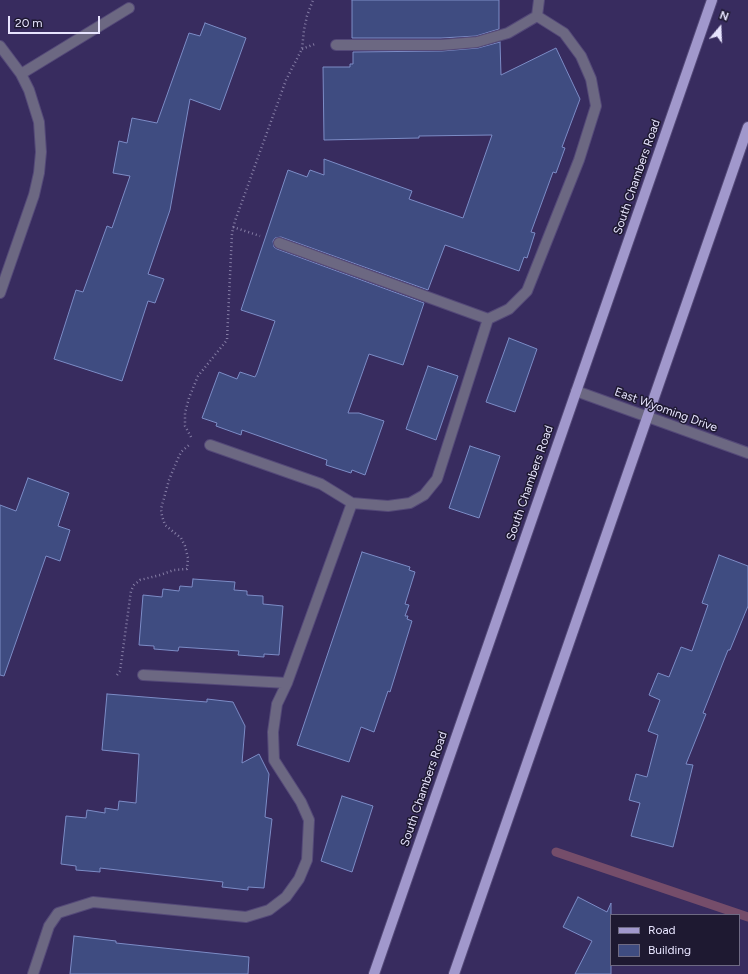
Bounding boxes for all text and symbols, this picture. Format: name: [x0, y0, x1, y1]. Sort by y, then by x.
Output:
scale bar: [10, 8, 102, 34]
north arrow: [700, 8, 740, 48]
text: N: [718, 9, 730, 24]
text: 20 m: [15, 16, 43, 30]
street label: South Chambers Road: [611, 118, 663, 236]
street label: East Wyoming Drive: [613, 385, 719, 435]
street label: South Chambers Road: [504, 424, 556, 542]
street label: South Chambers Road: [398, 730, 450, 848]
legend: [610, 914, 740, 966]
text: Road: [648, 923, 676, 937]
text: Building: [648, 943, 691, 957]

